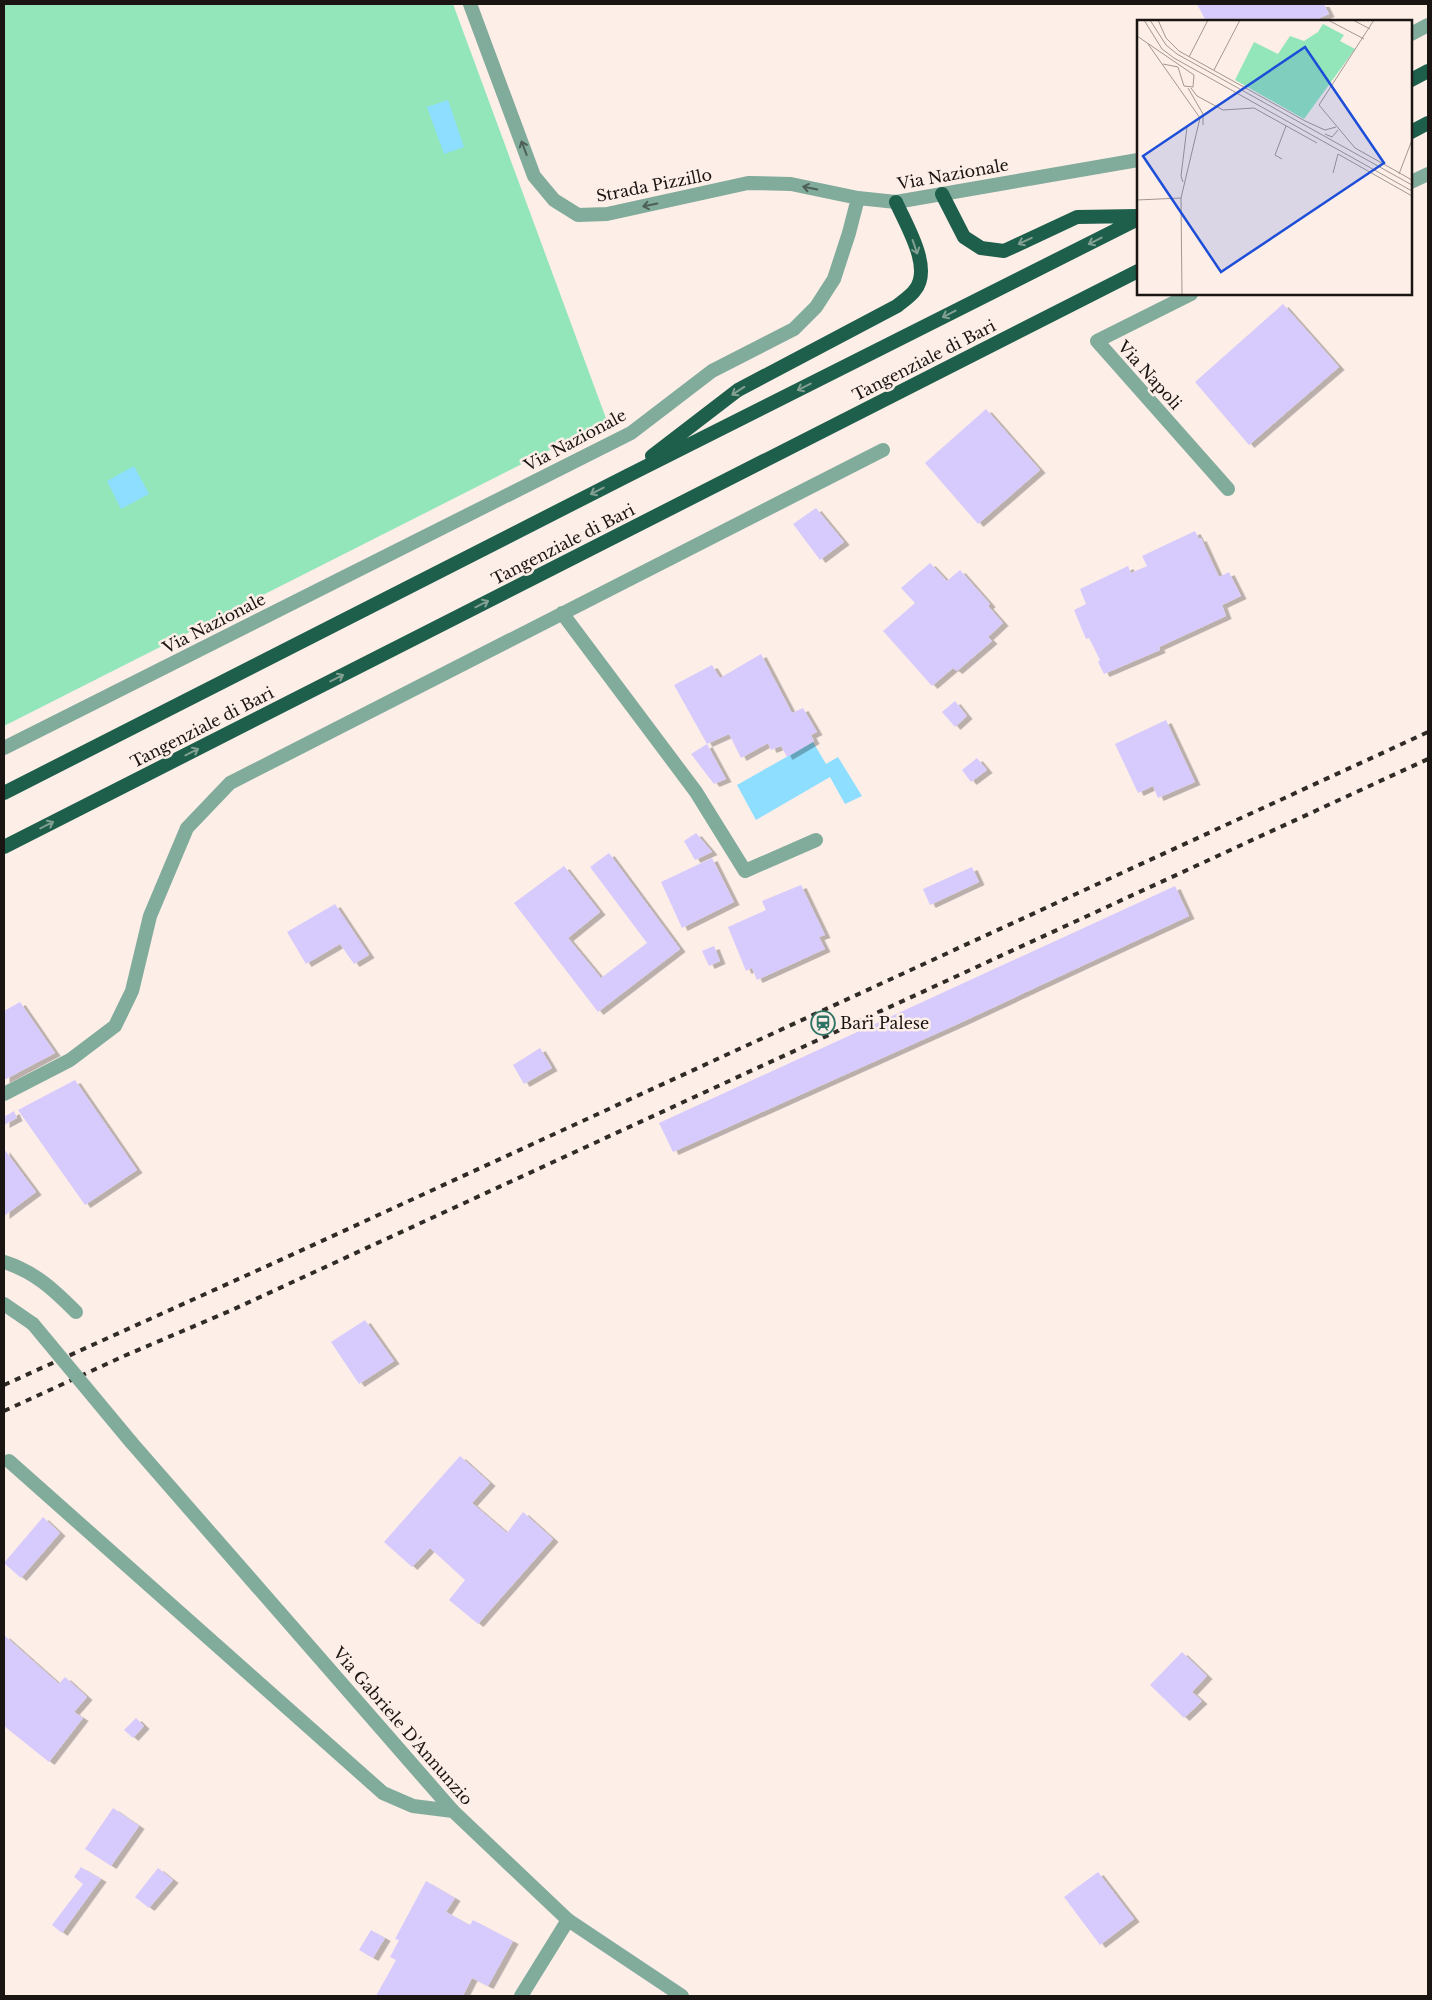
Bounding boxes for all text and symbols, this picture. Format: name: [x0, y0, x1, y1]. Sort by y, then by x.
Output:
inset map: [1137, 20, 1412, 295]
one-way arrow: [519, 141, 528, 156]
street label: Via Nazionale: [895, 154, 1010, 194]
street label: Strada Pizzillo: [594, 164, 714, 206]
one-way arrow: [803, 183, 819, 193]
one-way arrow: [643, 201, 659, 210]
one-way arrow: [1018, 237, 1033, 246]
one-way arrow: [1088, 237, 1103, 246]
one-way arrow: [911, 239, 921, 255]
one-way arrow: [942, 309, 957, 319]
street label: Tangenziale di Bari: [849, 315, 999, 405]
street label: Via Napoli: [1113, 336, 1187, 414]
one-way arrow: [797, 383, 812, 392]
one-way arrow: [731, 385, 745, 396]
street label: Via Nazionale: [520, 405, 630, 476]
one-way arrow: [589, 486, 604, 496]
street label: Tangenziale di Bari: [488, 499, 638, 589]
street label: Via Nazionale: [158, 588, 269, 658]
one-way arrow: [474, 599, 489, 609]
one-way arrow: [329, 673, 344, 682]
street label: Tangenziale di Bari: [127, 682, 277, 772]
one-way arrow: [184, 747, 199, 756]
one-way arrow: [39, 820, 54, 829]
station icon: Bari Palese: [810, 1010, 836, 1036]
place label: Bari Palese: [840, 1013, 929, 1033]
street label: Via Gabriele D'Annunzio: [328, 1642, 477, 1809]

